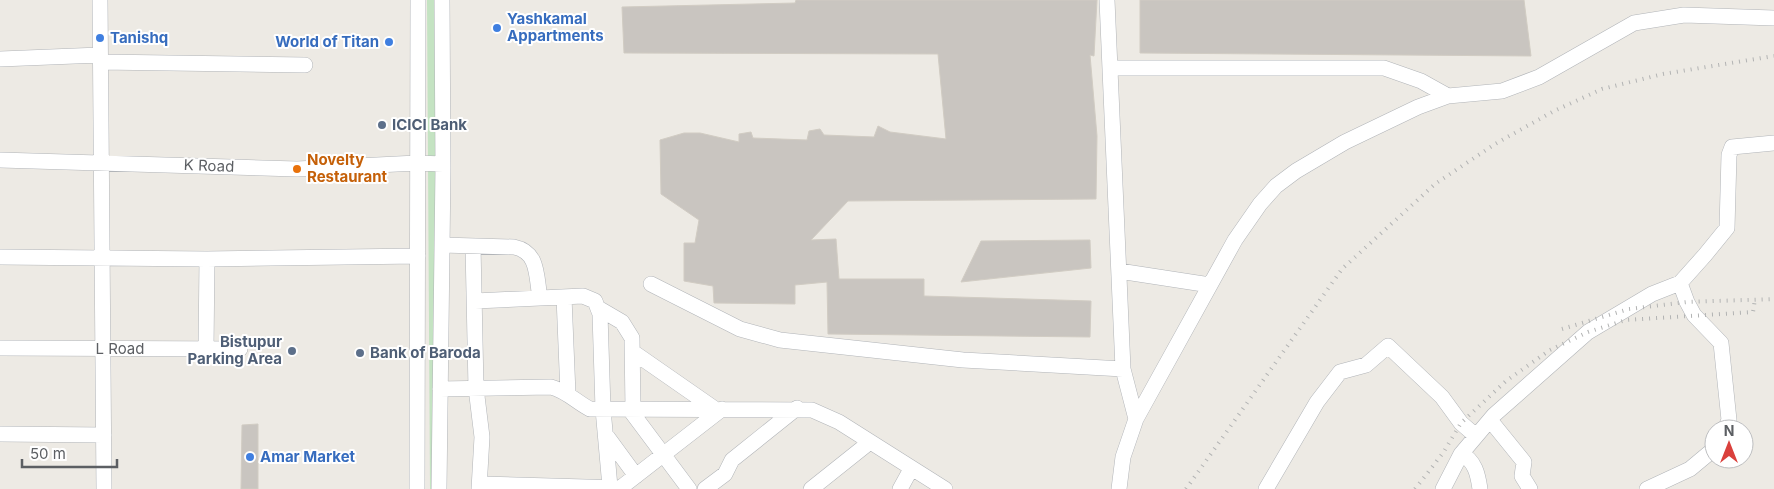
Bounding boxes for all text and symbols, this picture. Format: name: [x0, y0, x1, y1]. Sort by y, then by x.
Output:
place label: Yashkamal Appartments: [507, 9, 604, 45]
marker: Yashkamal Appartments: [491, 22, 503, 34]
place label: Tanishq: [110, 28, 168, 47]
marker: Tanishq: [94, 32, 106, 44]
place label: World of Titan: [275, 32, 379, 51]
marker: World of Titan: [383, 36, 395, 48]
place label: ICICI Bank: [392, 115, 467, 134]
marker: ICICI Bank: [376, 119, 388, 131]
place label: Novelty Restaurant: [307, 150, 388, 186]
street label: K Road: [183, 155, 235, 176]
marker: Novelty Restaurant: [291, 163, 303, 175]
place label: Bistupur Parking Area: [188, 332, 282, 368]
street label: L Road: [96, 339, 144, 358]
place label: Bank of Baroda: [370, 343, 481, 362]
marker: Bistupur Parking Area: [286, 345, 298, 357]
marker: Bank of Baroda: [354, 347, 366, 359]
north arrow: [1704, 419, 1754, 469]
text: N: [1724, 422, 1734, 439]
scale bar: [22, 436, 118, 468]
text: 50 m: [30, 444, 66, 463]
place label: Amar Market: [260, 447, 356, 466]
marker: Amar Market: [244, 451, 256, 463]

